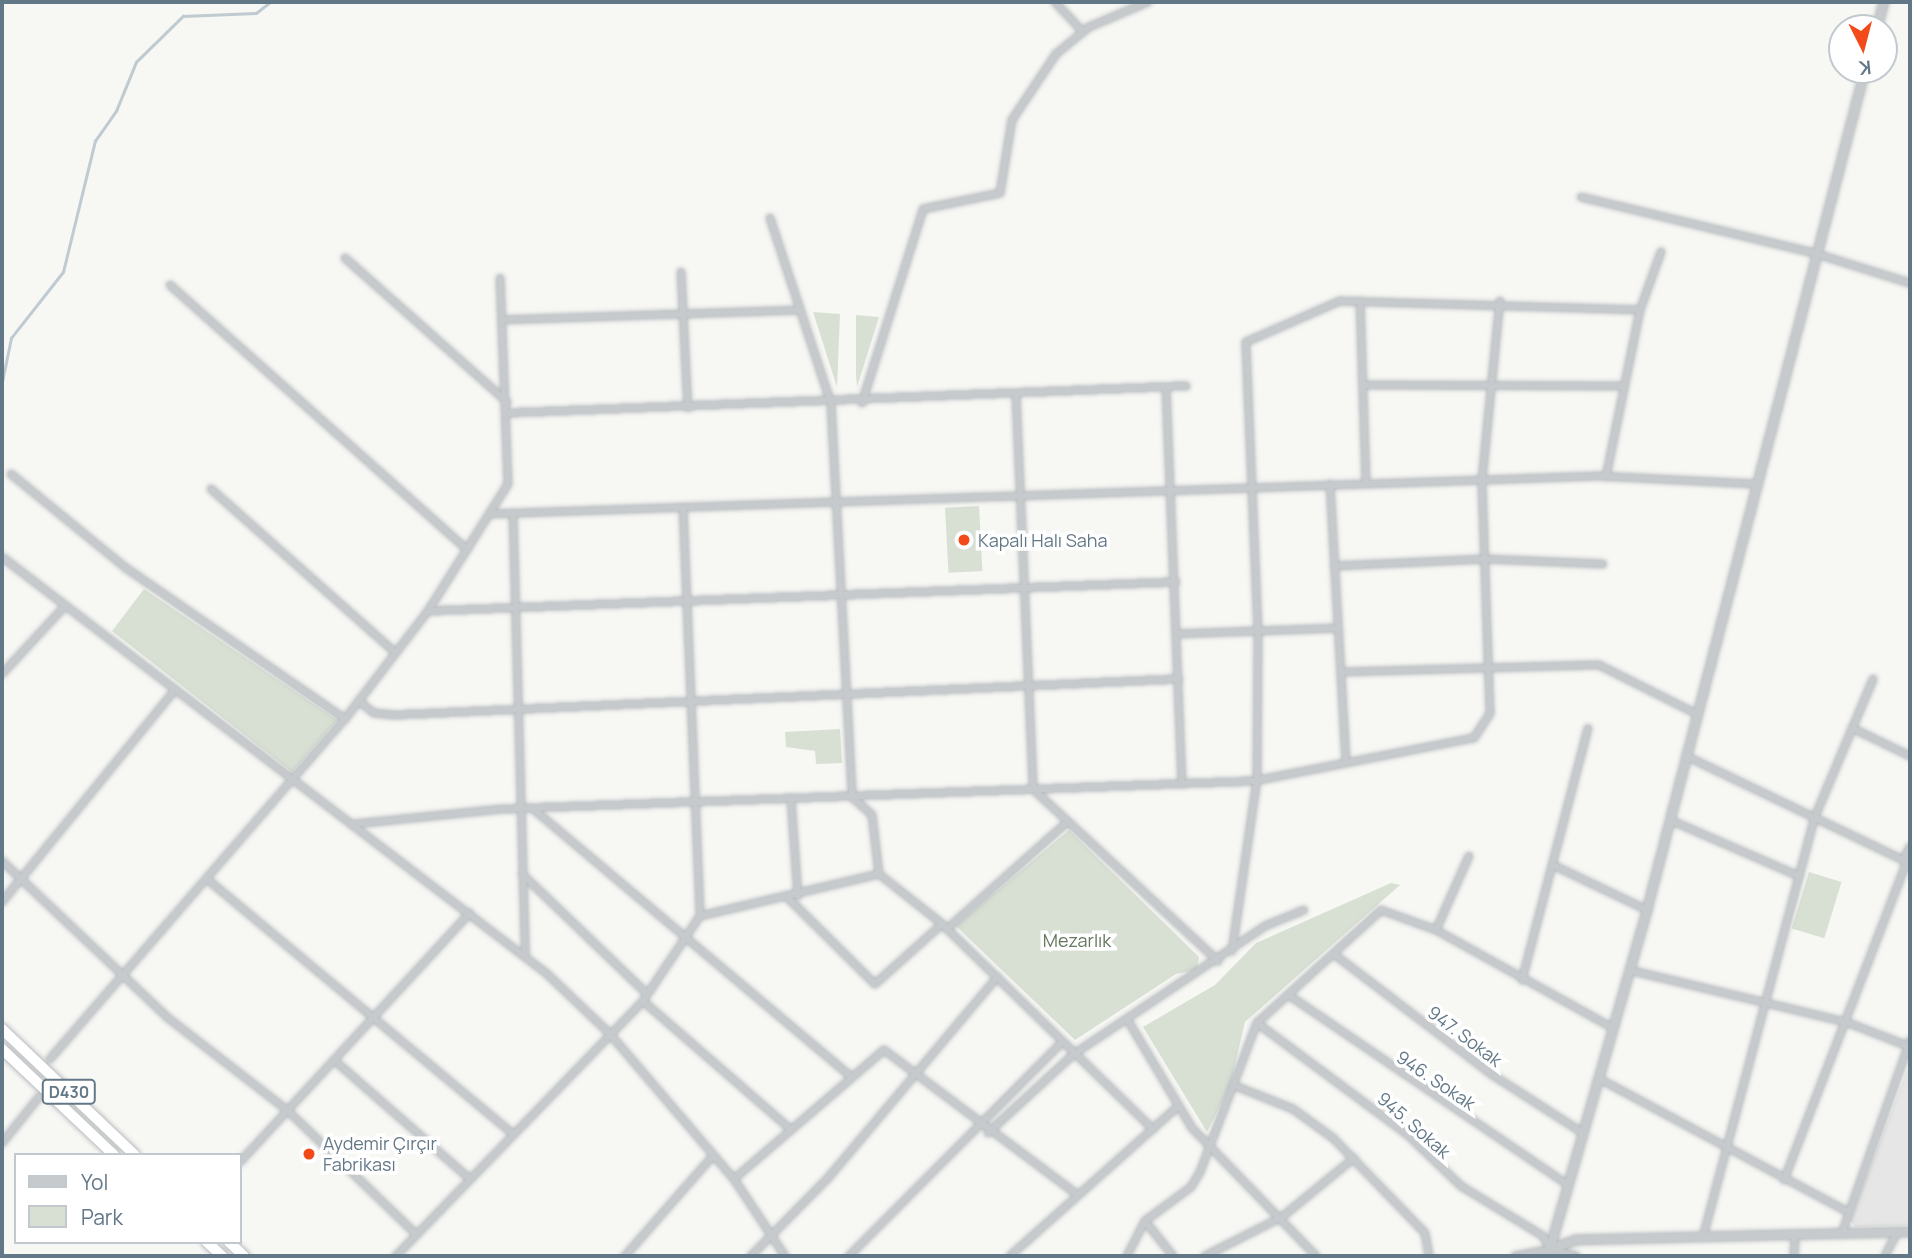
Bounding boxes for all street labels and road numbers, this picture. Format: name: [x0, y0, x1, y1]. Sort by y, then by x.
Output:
street label: 947. Sokak: [1424, 1001, 1506, 1071]
street label: 946. Sokak: [1392, 1046, 1480, 1114]
road number: D430: [41, 1080, 97, 1104]
street label: 945. Sokak: [1373, 1087, 1455, 1163]

